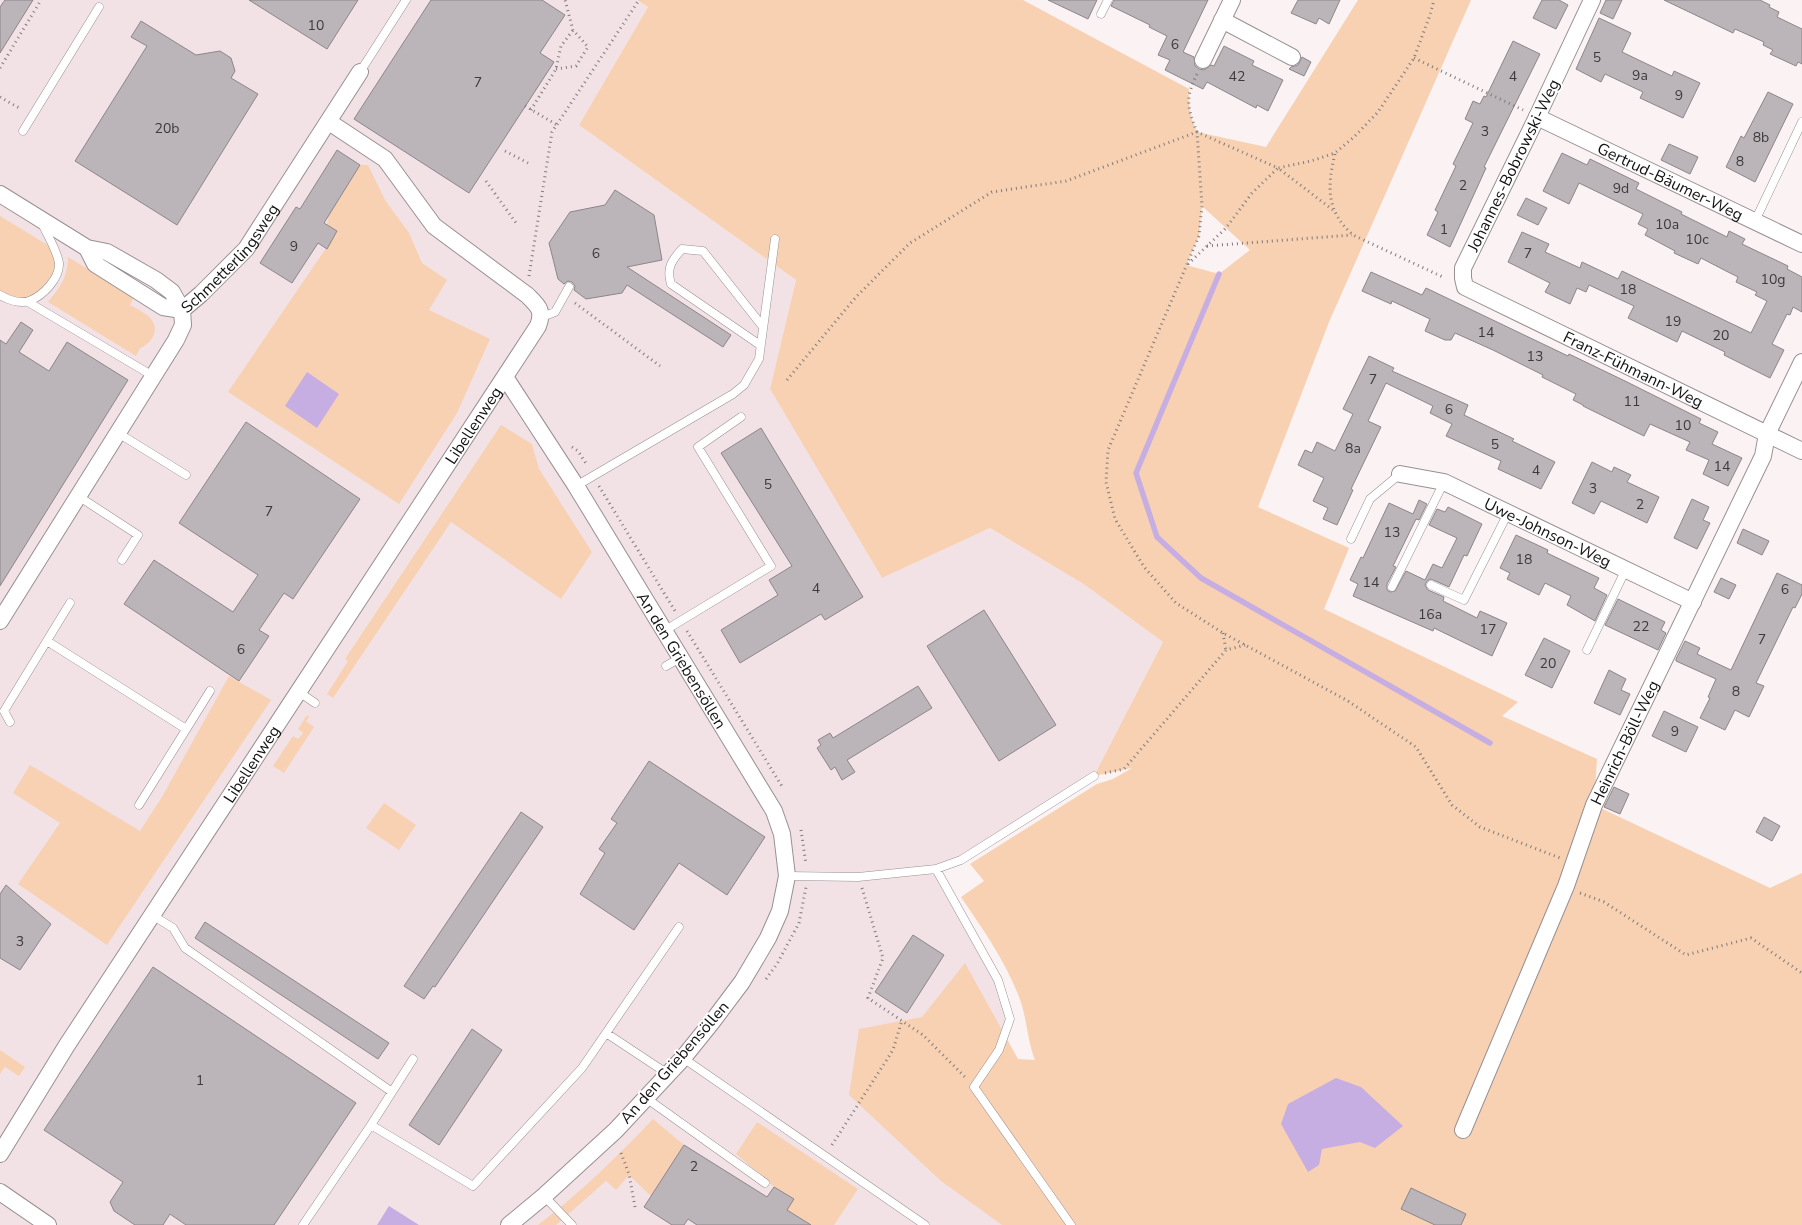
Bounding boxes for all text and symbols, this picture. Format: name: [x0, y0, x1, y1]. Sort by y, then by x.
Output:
house number: 10: [308, 16, 324, 35]
house number: 6: [1171, 35, 1179, 54]
house number: 5: [1593, 48, 1601, 67]
house number: 9a: [1632, 66, 1648, 85]
house number: 42: [1229, 67, 1245, 86]
house number: 4: [1509, 67, 1517, 86]
house number: 7: [474, 73, 482, 92]
street label: Johannes-Bobrowski-Weg: [1462, 75, 1565, 256]
house number: 9: [1675, 86, 1683, 105]
house number: 20b: [155, 119, 179, 138]
house number: 3: [1481, 122, 1489, 141]
house number: 8b: [1753, 128, 1769, 147]
street label: Gertrud-Bäumer-Weg: [1593, 138, 1747, 226]
house number: 8: [1736, 152, 1744, 171]
house number: 2: [1459, 176, 1467, 195]
house number: 9d: [1613, 179, 1629, 198]
street label: Schmetterlingsweg: [176, 200, 284, 318]
house number: 10a: [1655, 215, 1679, 234]
house number: 1: [1440, 220, 1448, 239]
house number: 10c: [1685, 230, 1709, 249]
house number: 9: [290, 237, 298, 256]
house number: 6: [592, 244, 600, 263]
house number: 7: [1524, 244, 1532, 263]
house number: 10g: [1760, 270, 1786, 289]
house number: 18: [1620, 280, 1636, 299]
house number: 19: [1665, 312, 1681, 331]
house number: 14: [1478, 323, 1494, 342]
street label: Franz-Fühmann-Weg: [1559, 326, 1707, 413]
house number: 20: [1713, 326, 1729, 345]
house number: 13: [1527, 347, 1543, 366]
house number: 7: [1369, 370, 1377, 389]
street label: Libellenweg: [440, 383, 507, 469]
house number: 11: [1624, 392, 1640, 411]
house number: 6: [1445, 400, 1453, 419]
house number: 10: [1675, 416, 1691, 435]
house number: 5: [1491, 435, 1499, 454]
house number: 8a: [1345, 439, 1361, 458]
house number: 14: [1714, 457, 1730, 476]
house number: 4: [1532, 461, 1540, 480]
house number: 5: [764, 475, 772, 494]
house number: 3: [1589, 479, 1597, 498]
street label: Uwe-Johnson-Weg: [1480, 493, 1615, 573]
house number: 2: [1636, 495, 1644, 514]
house number: 7: [265, 502, 273, 521]
house number: 13: [1384, 523, 1400, 542]
house number: 18: [1516, 550, 1532, 569]
house number: 14: [1363, 573, 1379, 592]
house number: 4: [812, 579, 820, 598]
house number: 6: [1781, 580, 1789, 599]
street label: An den Griebensöllen: [631, 588, 731, 733]
house number: 16a: [1418, 605, 1442, 624]
house number: 22: [1633, 617, 1649, 636]
house number: 17: [1480, 620, 1496, 639]
house number: 7: [1758, 630, 1766, 649]
house number: 6: [237, 640, 245, 659]
house number: 20: [1540, 654, 1556, 673]
street label: Heinrich-Böll-Weg: [1586, 677, 1665, 809]
house number: 8: [1732, 682, 1740, 701]
street label: Libellenweg: [219, 721, 285, 807]
house number: 9: [1671, 722, 1679, 741]
house number: 3: [16, 932, 24, 951]
street label: An den Griebensöllen: [615, 997, 734, 1129]
house number: 1: [196, 1071, 204, 1090]
house number: 2: [690, 1157, 698, 1176]

